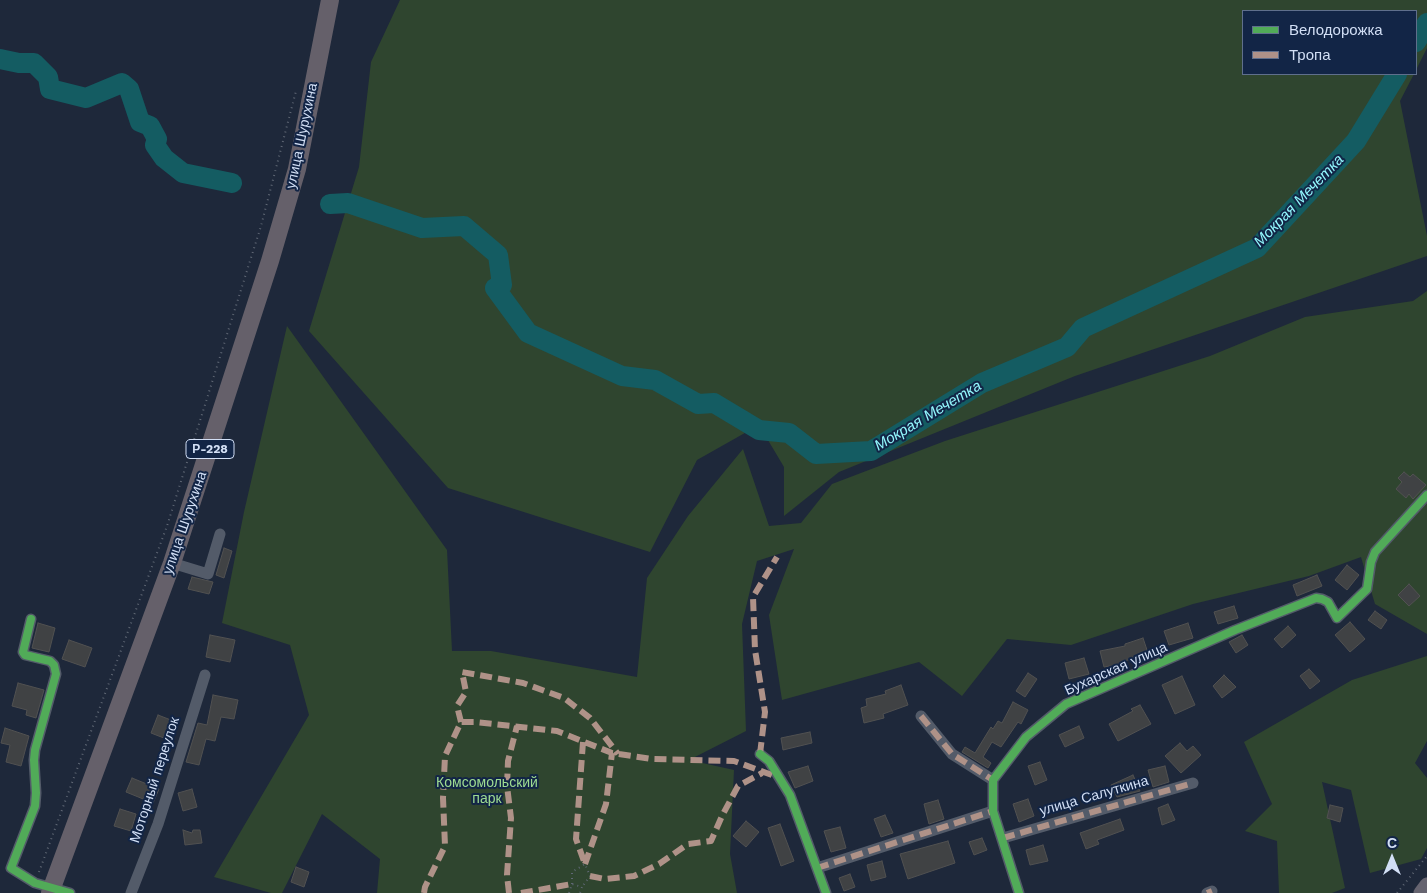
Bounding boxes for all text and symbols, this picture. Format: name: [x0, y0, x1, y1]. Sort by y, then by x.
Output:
legend: [1242, 10, 1417, 75]
text: Велодорожка: [1289, 21, 1383, 39]
text: Тропа: [1289, 46, 1330, 64]
street label: улица Шурухина: [283, 81, 321, 191]
water label: Мокрая Мечетка: [1250, 151, 1348, 251]
water label: Мокрая Мечетка: [871, 377, 985, 455]
road number: Р-228: [186, 439, 234, 458]
street label: улица Шурухина: [159, 469, 211, 577]
street label: Бухарская улица: [1062, 639, 1170, 699]
street label: Моторный переулок: [127, 715, 183, 845]
street label: улица Салуткина: [1038, 772, 1150, 820]
park label: Комсомольский парк: [436, 775, 538, 808]
north arrow: [1367, 833, 1417, 883]
text: С: [1387, 835, 1397, 851]

